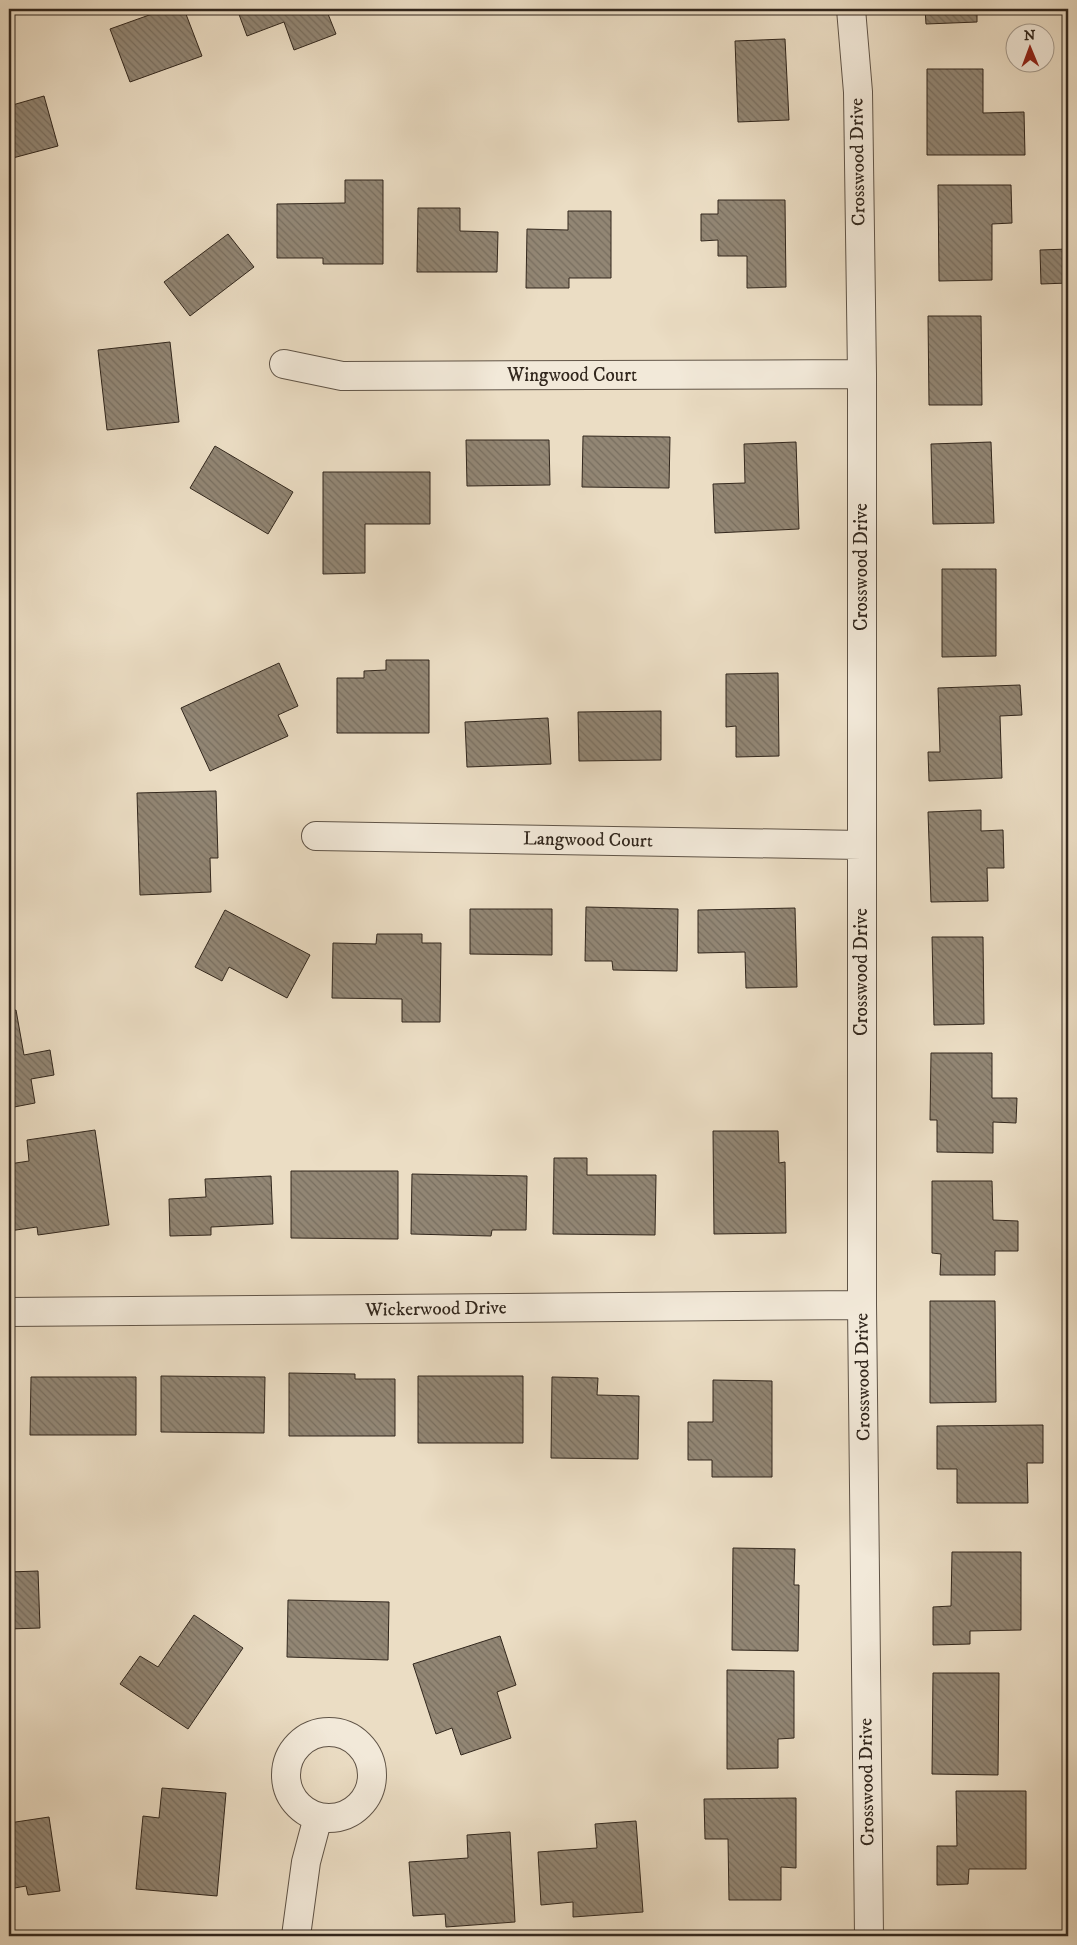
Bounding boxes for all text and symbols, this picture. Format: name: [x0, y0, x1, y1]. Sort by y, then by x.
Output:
north arrow: [1004, 22, 1054, 72]
text: N: [1024, 27, 1036, 45]
street label: Crosswood Drive: [845, 98, 871, 226]
street label: Wingwood Court: [506, 364, 637, 387]
street label: Crosswood Drive: [850, 503, 873, 631]
street label: Langwood Court: [523, 827, 653, 853]
street label: Crosswood Drive: [850, 908, 873, 1036]
street label: Wickerwood Drive: [364, 1296, 507, 1322]
street label: Crosswood Drive: [850, 1313, 876, 1441]
street label: Crosswood Drive: [854, 1718, 880, 1846]

